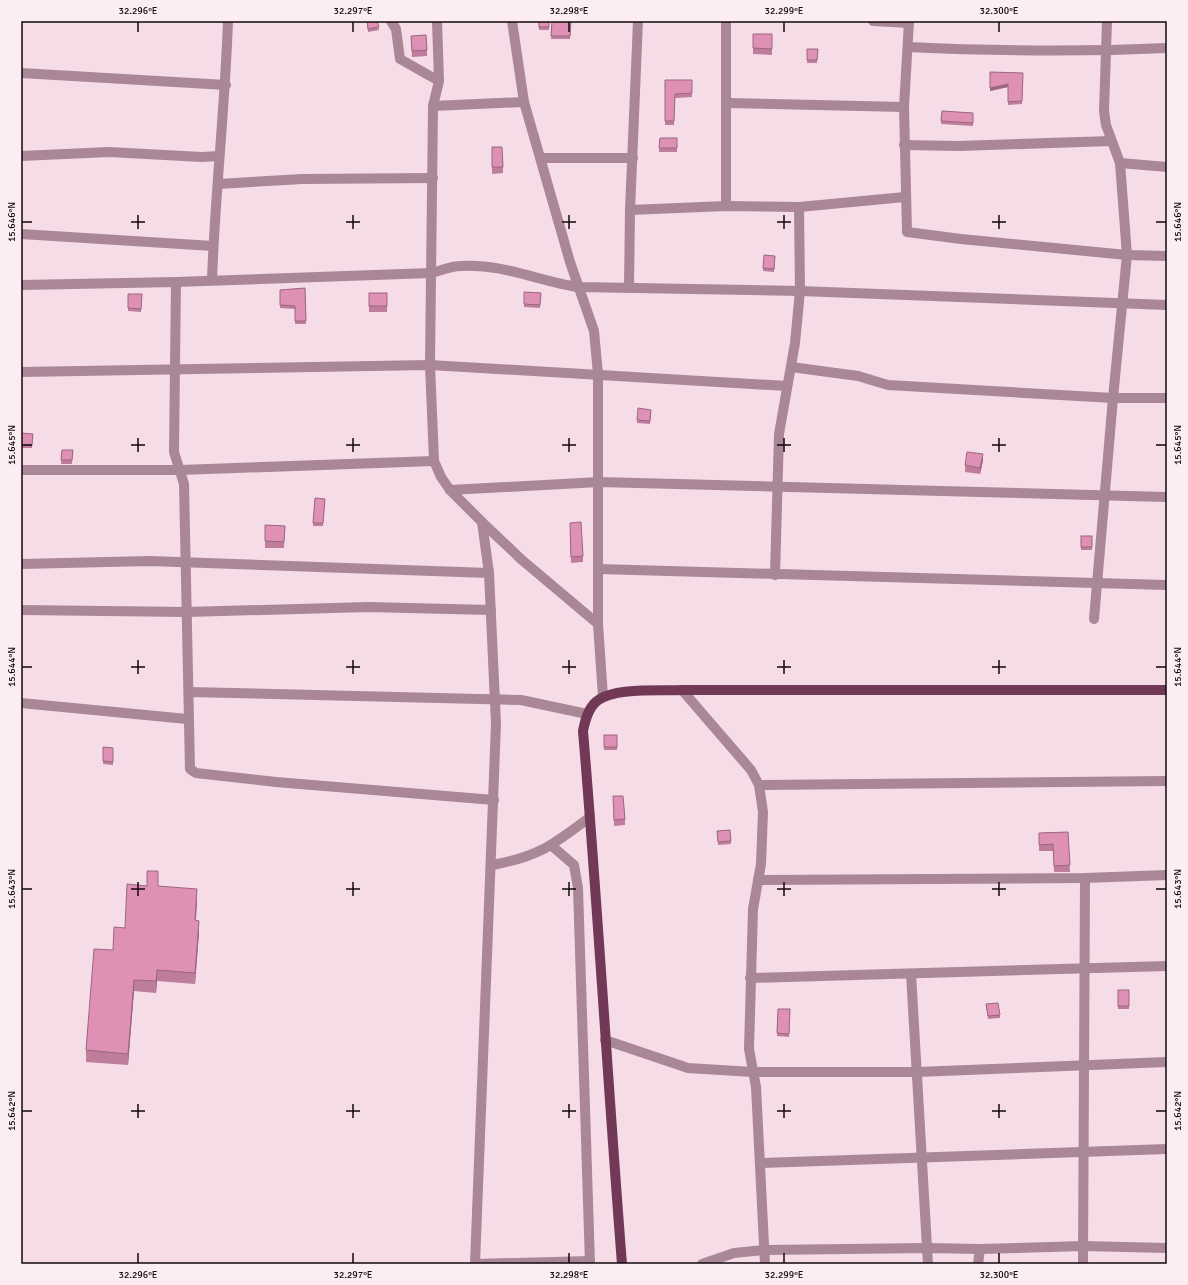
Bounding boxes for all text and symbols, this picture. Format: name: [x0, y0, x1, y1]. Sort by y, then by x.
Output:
text: 32.296°E: [119, 5, 158, 17]
text: 32.297°E: [334, 5, 373, 17]
text: 32.298°E: [550, 5, 589, 17]
text: 32.299°E: [765, 5, 804, 17]
text: 32.300°E: [980, 5, 1019, 17]
text: 15.646°N: [6, 202, 18, 242]
text: 15.646°N: [1172, 202, 1184, 242]
text: 15.645°N: [6, 425, 18, 465]
text: 15.645°N: [1172, 425, 1184, 465]
text: 15.644°N: [6, 647, 18, 687]
text: 15.644°N: [1172, 647, 1184, 687]
text: 15.643°N: [6, 869, 18, 909]
text: 15.643°N: [1172, 869, 1184, 909]
text: 15.642°N: [6, 1091, 18, 1131]
text: 15.642°N: [1172, 1091, 1184, 1131]
text: 32.296°E: [119, 1269, 158, 1281]
text: 32.297°E: [334, 1269, 373, 1281]
text: 32.298°E: [550, 1269, 589, 1281]
text: 32.299°E: [765, 1269, 804, 1281]
text: 32.300°E: [980, 1269, 1019, 1281]

